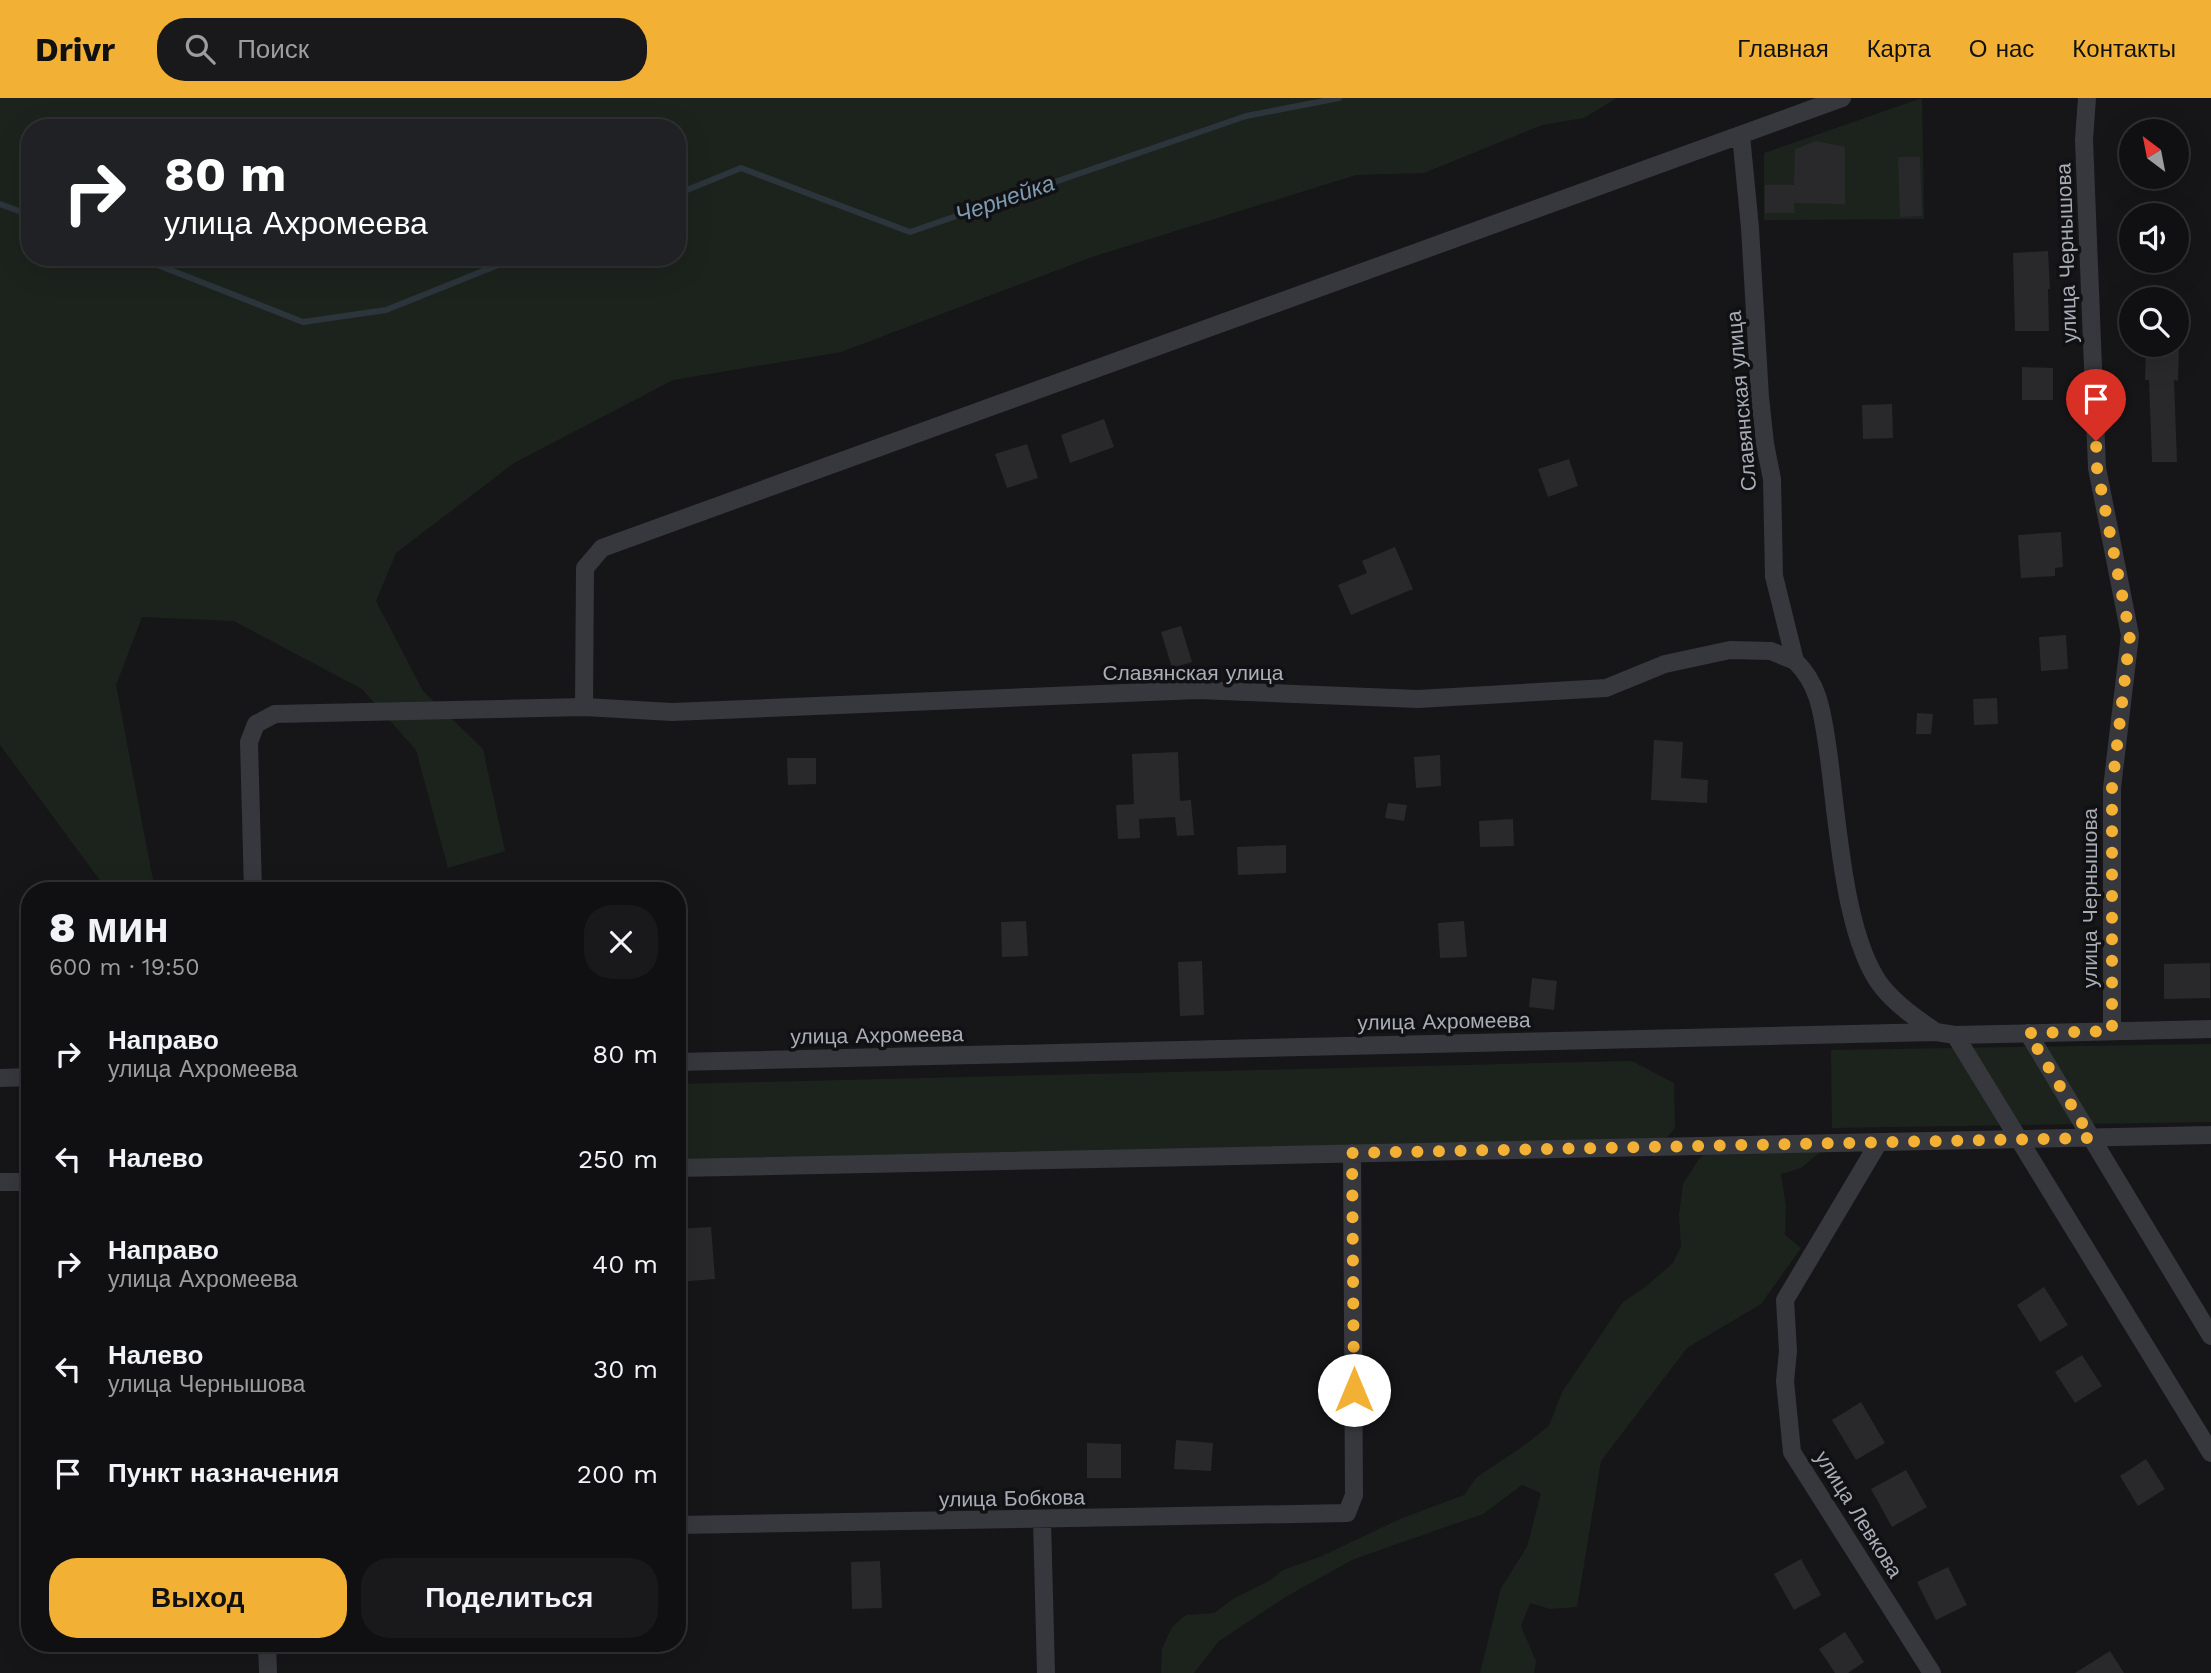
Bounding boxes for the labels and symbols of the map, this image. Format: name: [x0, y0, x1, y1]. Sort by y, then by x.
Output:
north arrow: [2119, 119, 2189, 189]
street label: улица Чернышова: [2050, 162, 2082, 343]
water label: Чернейка: [952, 169, 1058, 229]
street label: Славянская улица: [1721, 309, 1761, 492]
pin: [2066, 369, 2126, 441]
street label: Славянская улица: [1102, 660, 1284, 685]
street label: улица Чернышова: [2077, 808, 2102, 988]
street label: улица Ахромеева: [1357, 1007, 1531, 1035]
street label: улица Ахромеева: [790, 1021, 964, 1049]
position arrow: [1317, 1353, 1391, 1427]
street label: улица Левкова: [1810, 1446, 1908, 1582]
street label: улица Бобкова: [939, 1484, 1086, 1512]

